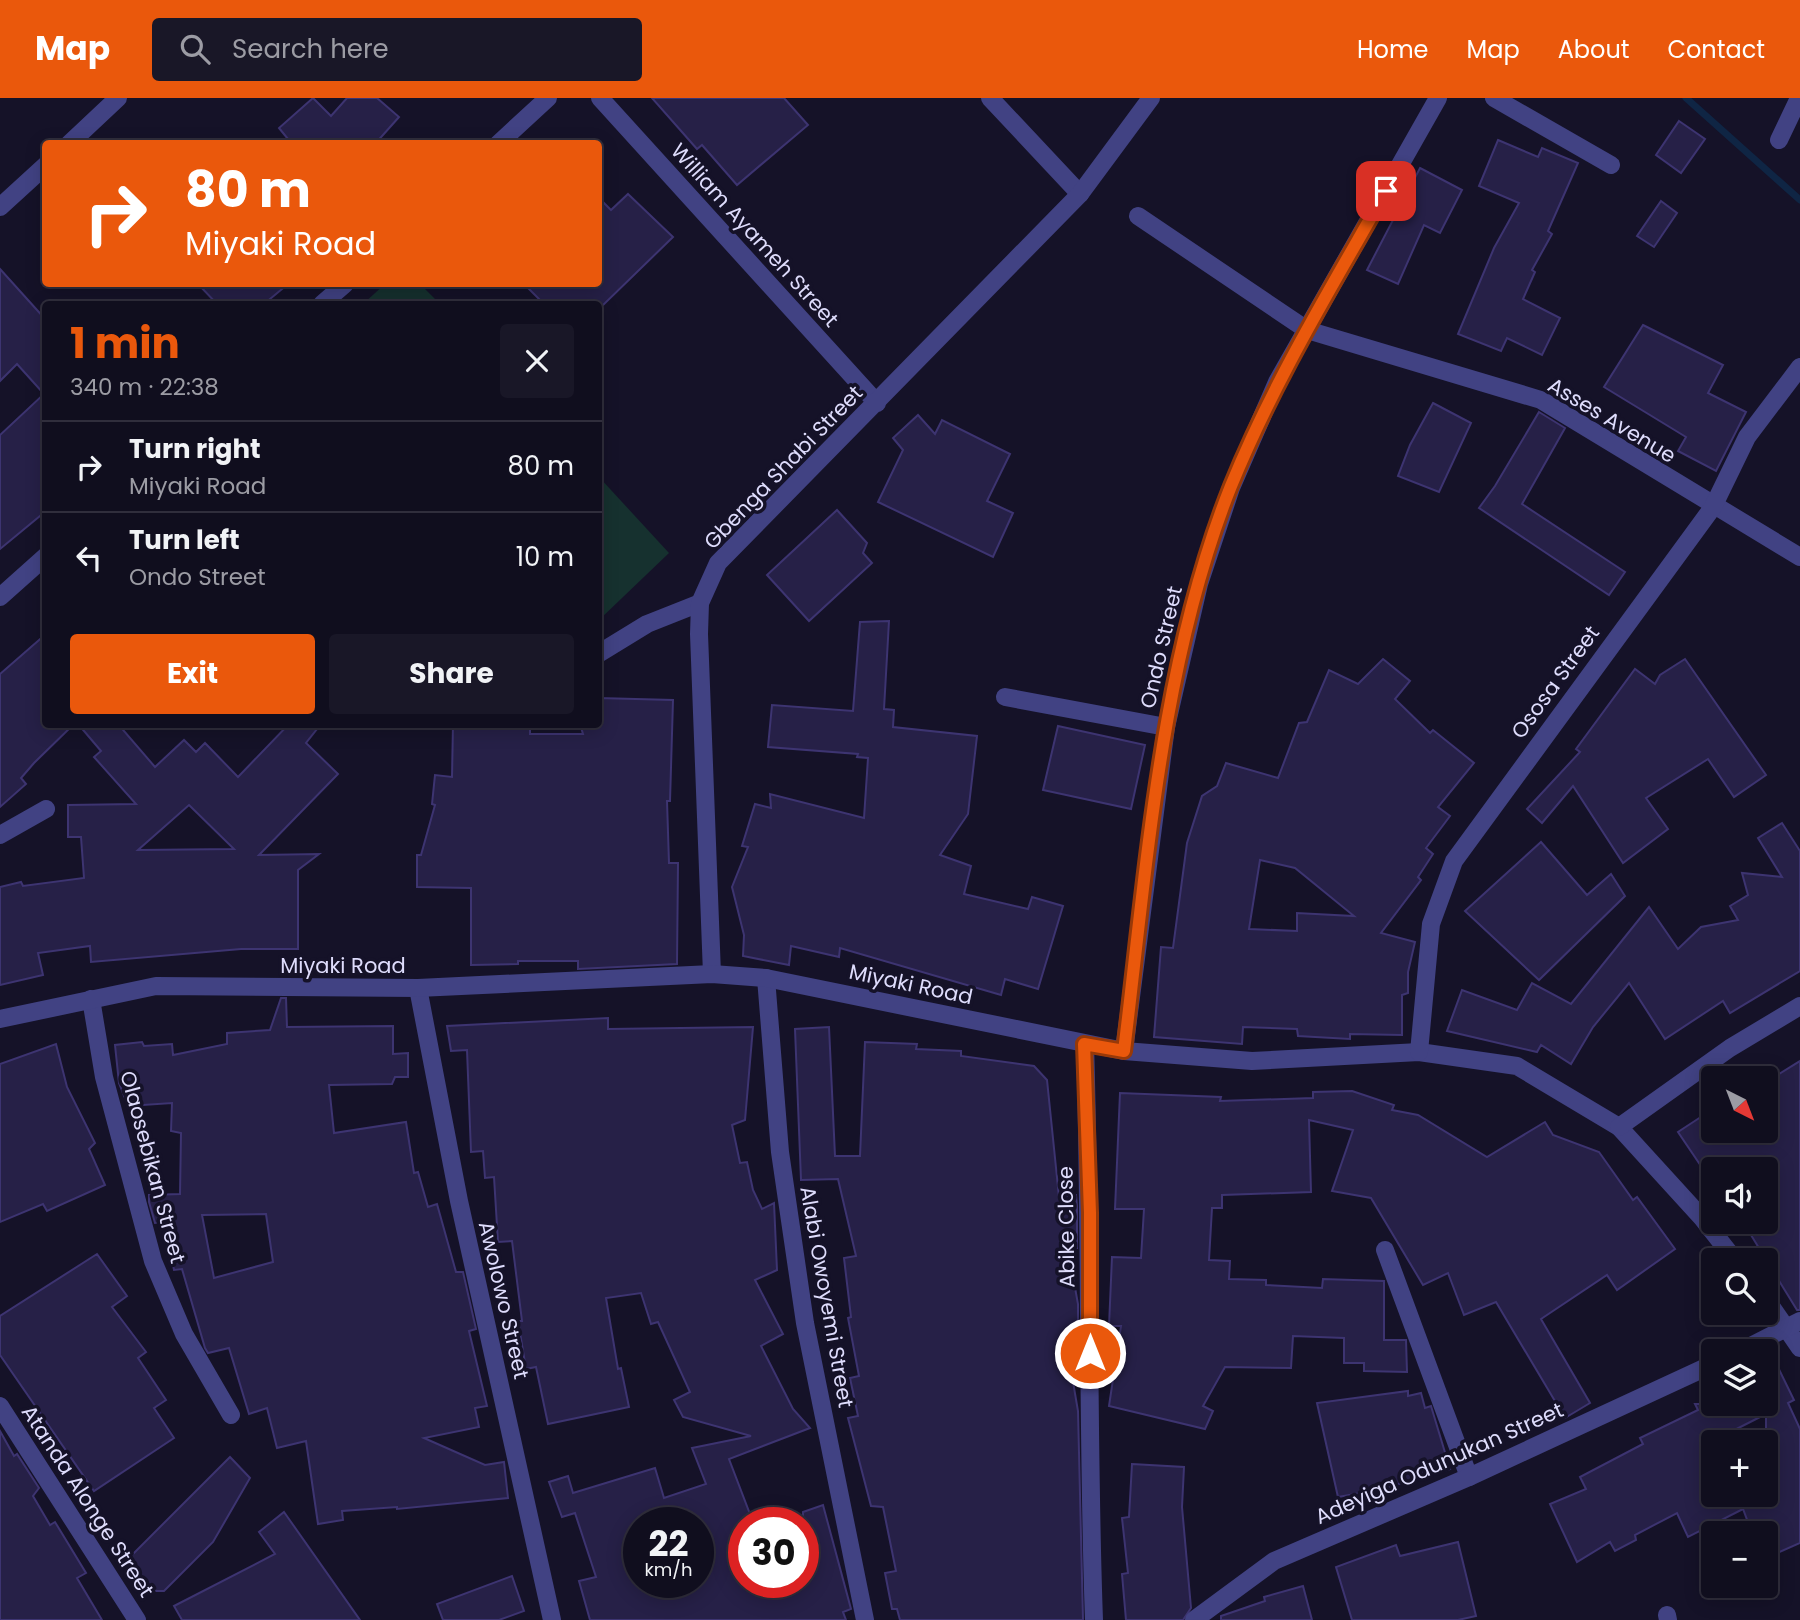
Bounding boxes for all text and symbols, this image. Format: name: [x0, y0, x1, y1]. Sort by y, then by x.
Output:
search box: [152, 18, 642, 81]
text: Map: [35, 25, 110, 72]
icon: search: [176, 30, 214, 68]
text: Search here: [232, 31, 389, 67]
text: Home: [1357, 33, 1429, 66]
text: Map: [1467, 33, 1520, 66]
text: About: [1558, 33, 1629, 66]
text: Contact: [1667, 33, 1765, 66]
street label: William Ayameh Street: [665, 137, 845, 333]
text: 80 m: [185, 156, 311, 224]
pin: [1356, 161, 1416, 221]
icon: right: [70, 168, 161, 259]
icon: arrive: [1367, 172, 1405, 210]
text: Miyaki Road: [185, 221, 376, 266]
text: 1 min: [70, 314, 180, 373]
button: close: [500, 324, 574, 398]
street label: Asses Avenue: [1543, 370, 1681, 470]
text: 340 m · 22:38: [70, 371, 219, 403]
street label: Gbenga Shabi Street: [697, 379, 869, 555]
text: Turn right: [129, 431, 261, 467]
icon: right: [70, 448, 108, 486]
text: 80 m: [508, 448, 574, 484]
text: Miyaki Road: [129, 470, 266, 502]
text: Turn left: [129, 522, 240, 558]
icon: left: [70, 539, 108, 577]
text: 10 m: [516, 539, 574, 575]
text: Ondo Street: [129, 561, 266, 593]
street label: Ondo Street: [1133, 583, 1189, 711]
street label: Ososa Street: [1504, 620, 1606, 744]
button: Exit: [70, 634, 315, 714]
button: Share: [329, 634, 574, 714]
street label: Miyaki Road: [280, 951, 406, 980]
street label: Miyaki Road: [847, 957, 975, 1011]
north arrow: [1701, 1066, 1778, 1143]
map controls: [1701, 1066, 1778, 1598]
street label: Olaosebikan Street: [113, 1068, 193, 1266]
button: sound: [1701, 1157, 1778, 1234]
street label: Abike Close: [1050, 1166, 1082, 1288]
street label: Alabi Owoyemi Street: [793, 1184, 861, 1410]
street label: Awolowo Street: [472, 1218, 536, 1382]
button: search: [1701, 1248, 1778, 1325]
position arrow: [1053, 1316, 1127, 1390]
button: layers: [1701, 1339, 1778, 1416]
street label: Adeyiga Odunukan Street: [1310, 1395, 1568, 1531]
street label: Atanda Alonge Street: [15, 1399, 161, 1603]
button: +: [1701, 1430, 1778, 1507]
speed limit sign: 30: [728, 1507, 819, 1598]
text: 22: [649, 1519, 688, 1568]
button: −: [1701, 1521, 1778, 1598]
text: km/h: [645, 1557, 692, 1582]

